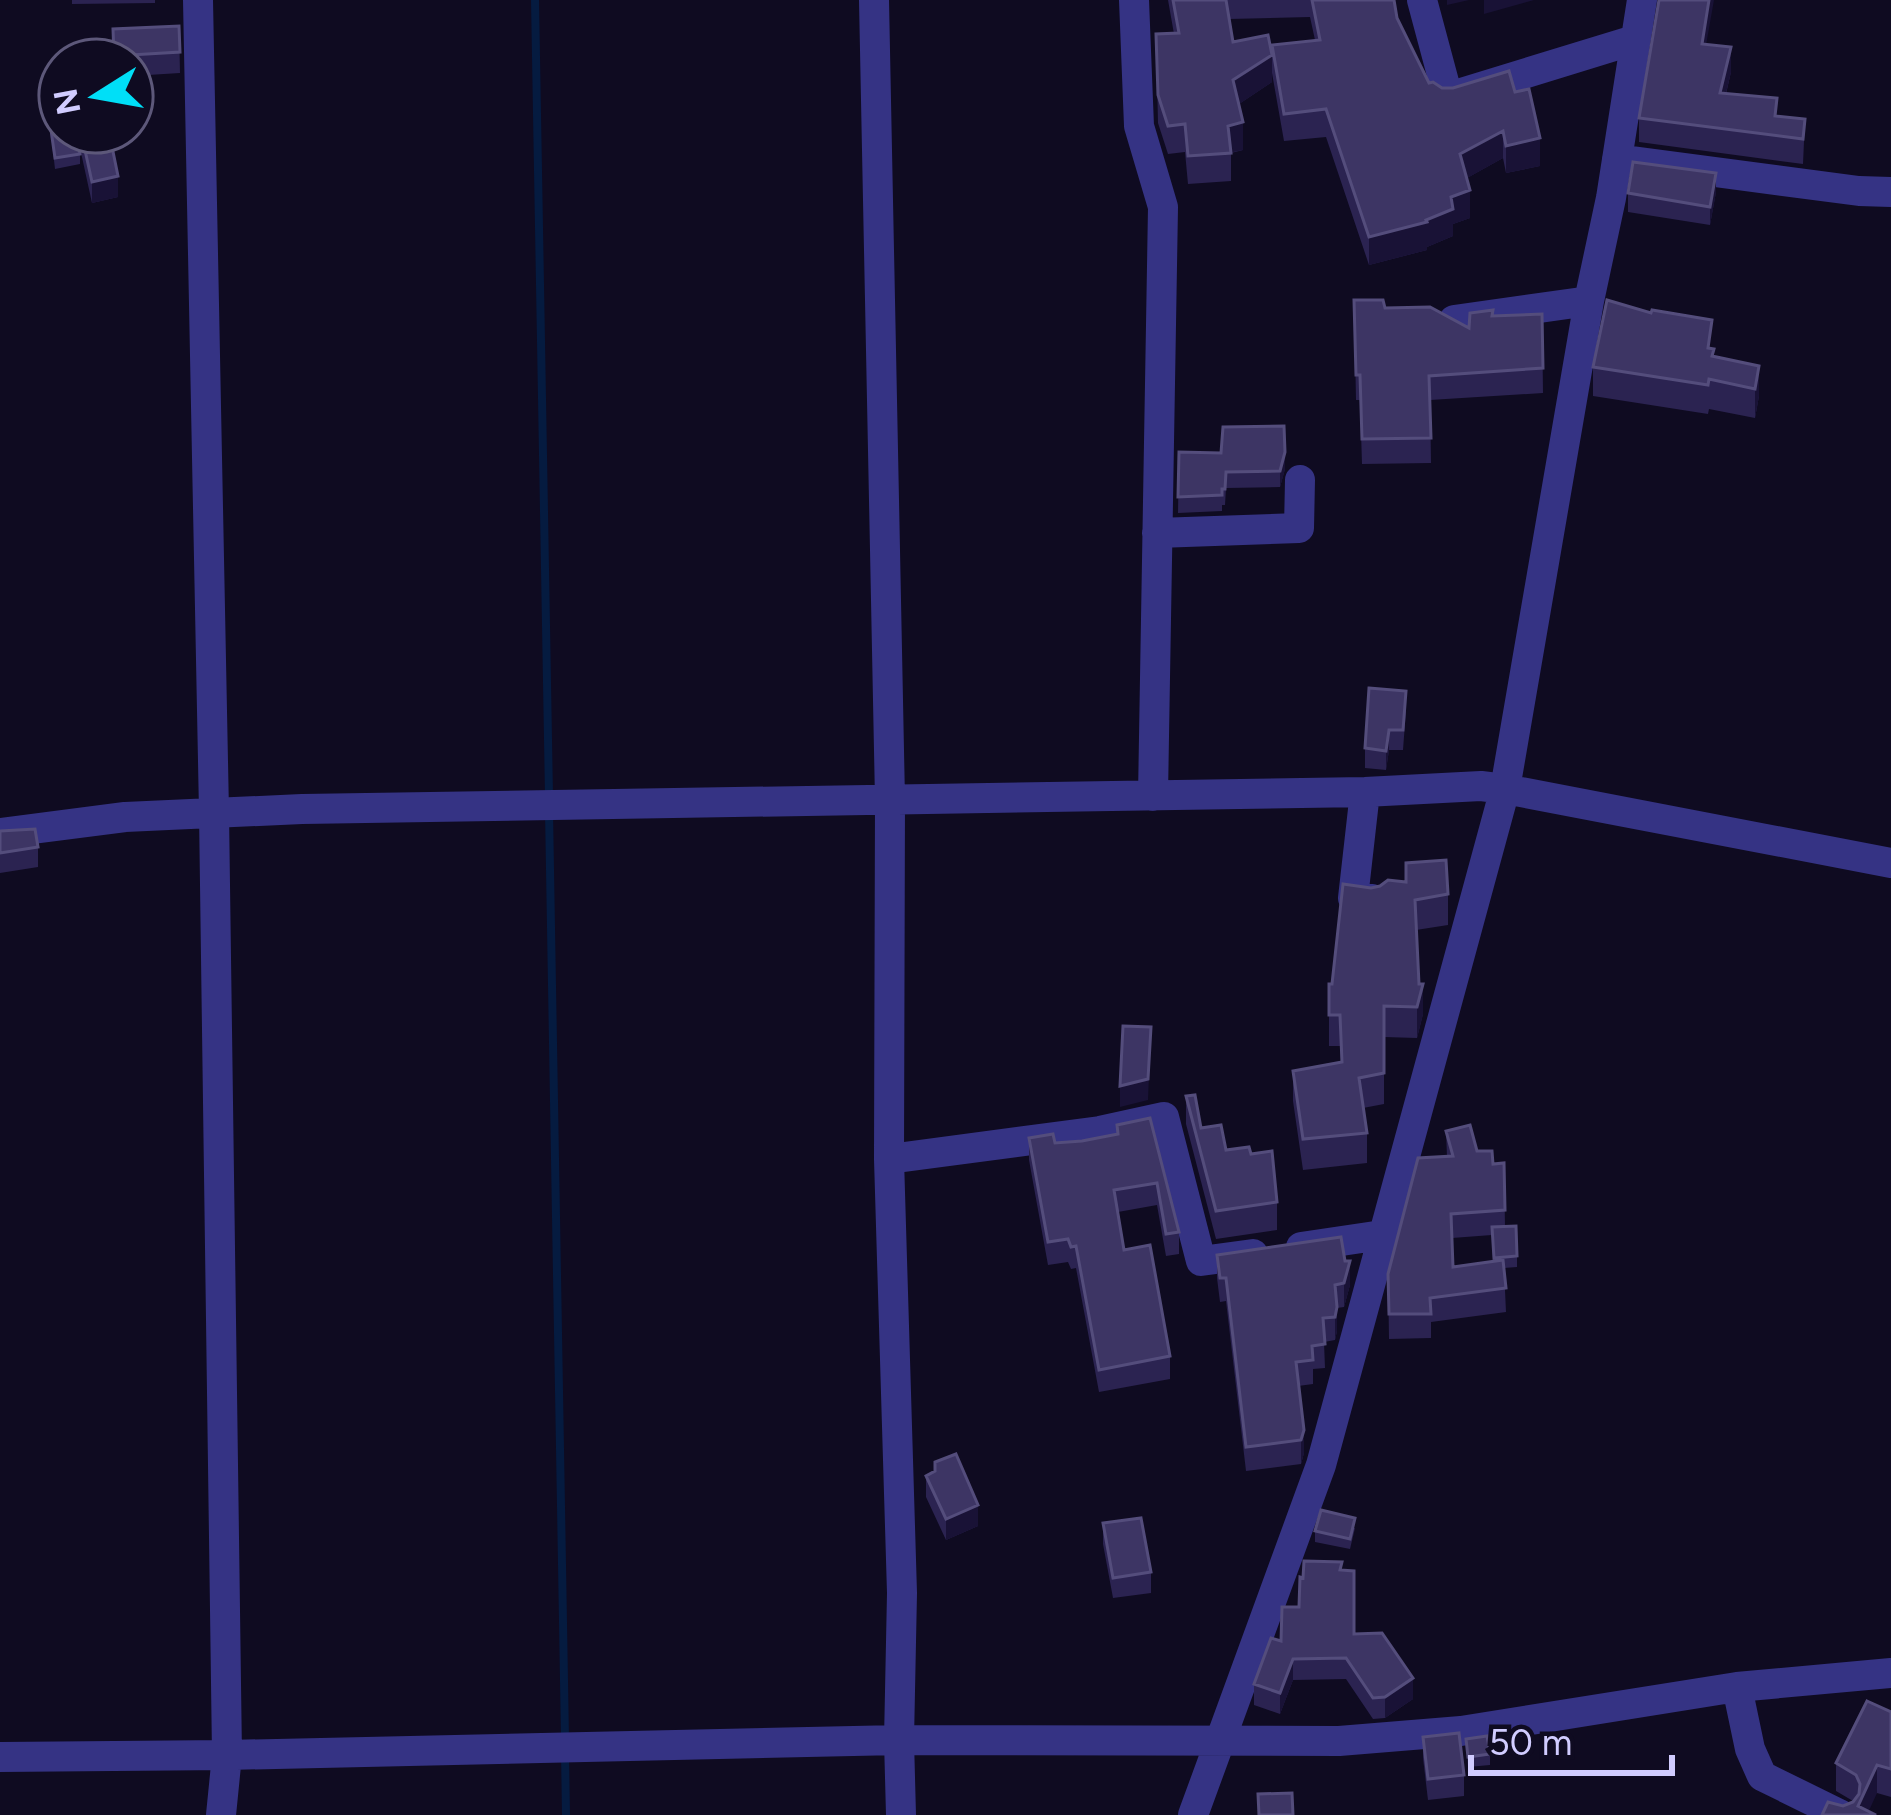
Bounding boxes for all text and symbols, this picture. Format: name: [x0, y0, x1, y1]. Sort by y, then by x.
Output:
north arrow: [36, 36, 156, 156]
text: N: [45, 85, 89, 118]
scale bar: [1471, 1701, 1672, 1775]
text: 50 m: [1489, 1721, 1572, 1764]

